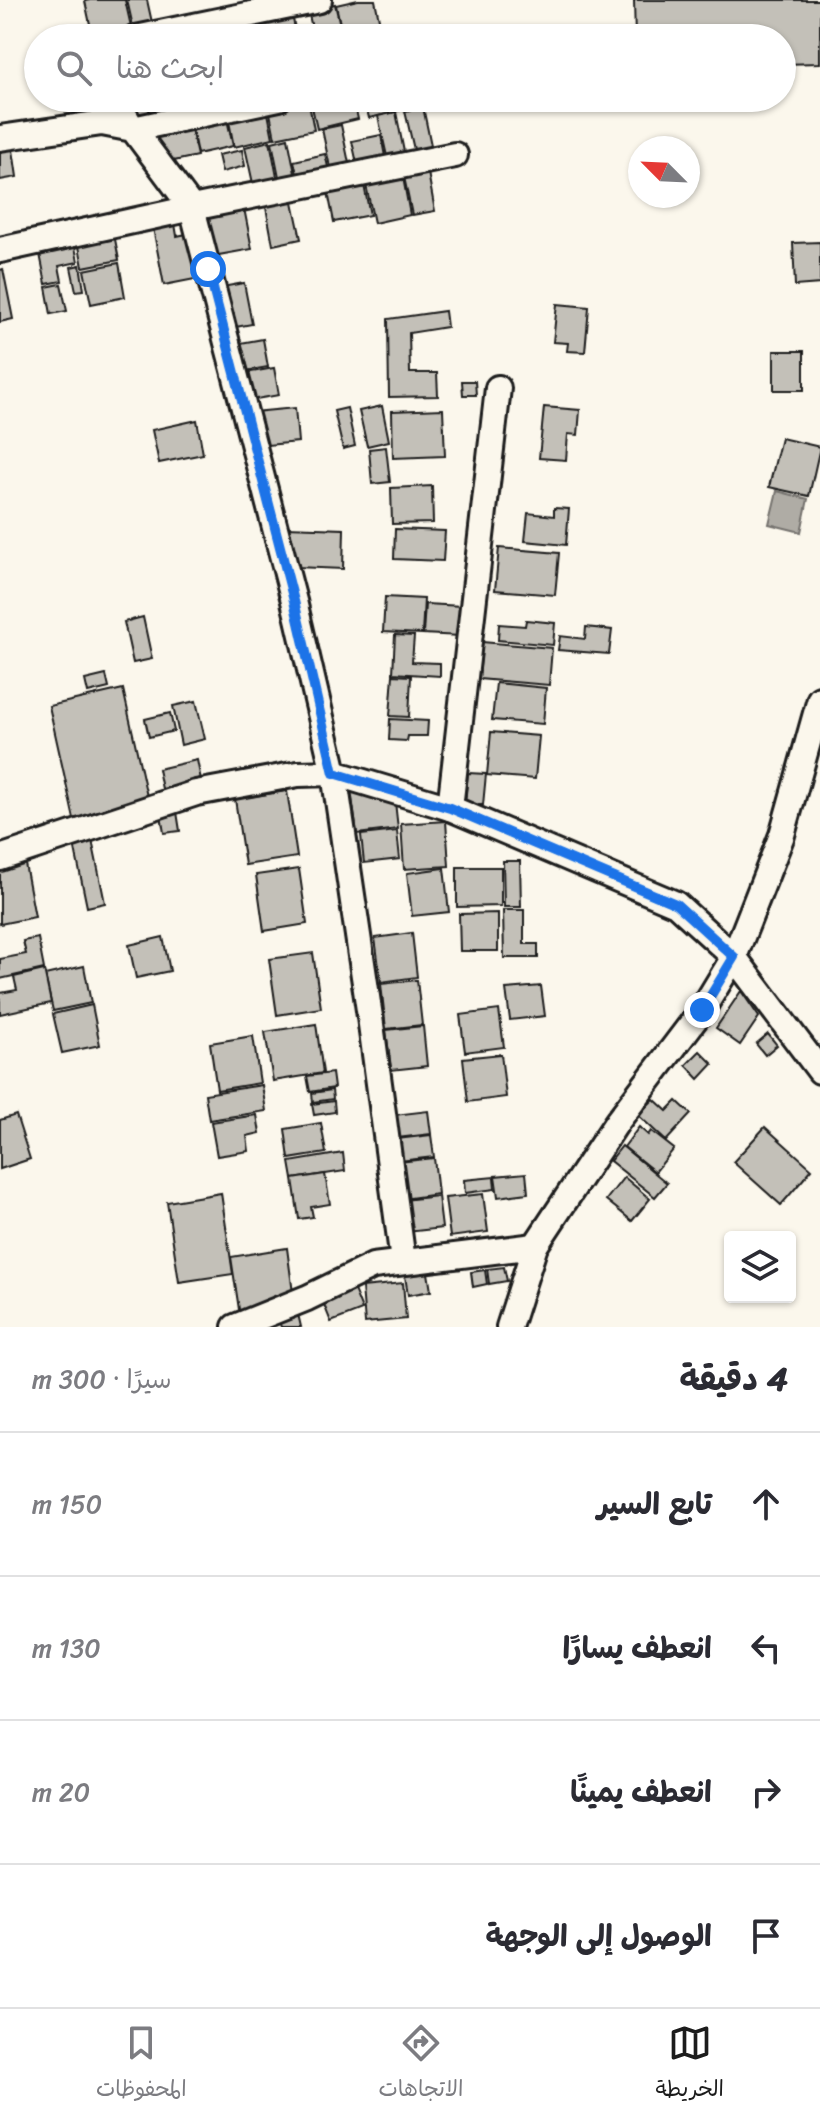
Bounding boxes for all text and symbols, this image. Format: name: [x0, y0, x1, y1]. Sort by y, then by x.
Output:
search box: [24, 24, 796, 112]
text: ابحث هنا: [116, 41, 224, 95]
icon: search: [52, 46, 96, 90]
north arrow: [628, 136, 700, 208]
route start: [190, 251, 226, 287]
route end: [684, 992, 720, 1028]
map controls: [724, 1231, 796, 1303]
button: layers: [724, 1231, 796, 1303]
text: 4 دقيقة: [679, 1349, 788, 1409]
text: سيرًا · 300 m: [32, 1356, 172, 1402]
text: تابع السير: [597, 1477, 712, 1531]
text: 150 m: [32, 1481, 102, 1527]
icon: ahead: [744, 1482, 788, 1526]
text: انعطف يسارًا: [562, 1621, 712, 1675]
text: 130 m: [32, 1625, 101, 1671]
icon: left: [744, 1626, 788, 1670]
text: انعطف يمينًا: [570, 1765, 712, 1819]
text: 20 m: [32, 1769, 90, 1815]
icon: right: [744, 1770, 788, 1814]
text: الوصول إلى الوجهة: [485, 1909, 712, 1963]
icon: arrive: [744, 1914, 788, 1958]
tab: المحفوظات: [96, 2021, 187, 2108]
tab: الاتجاهات: [378, 2021, 463, 2108]
tab: الخريطة: [655, 2021, 724, 2108]

